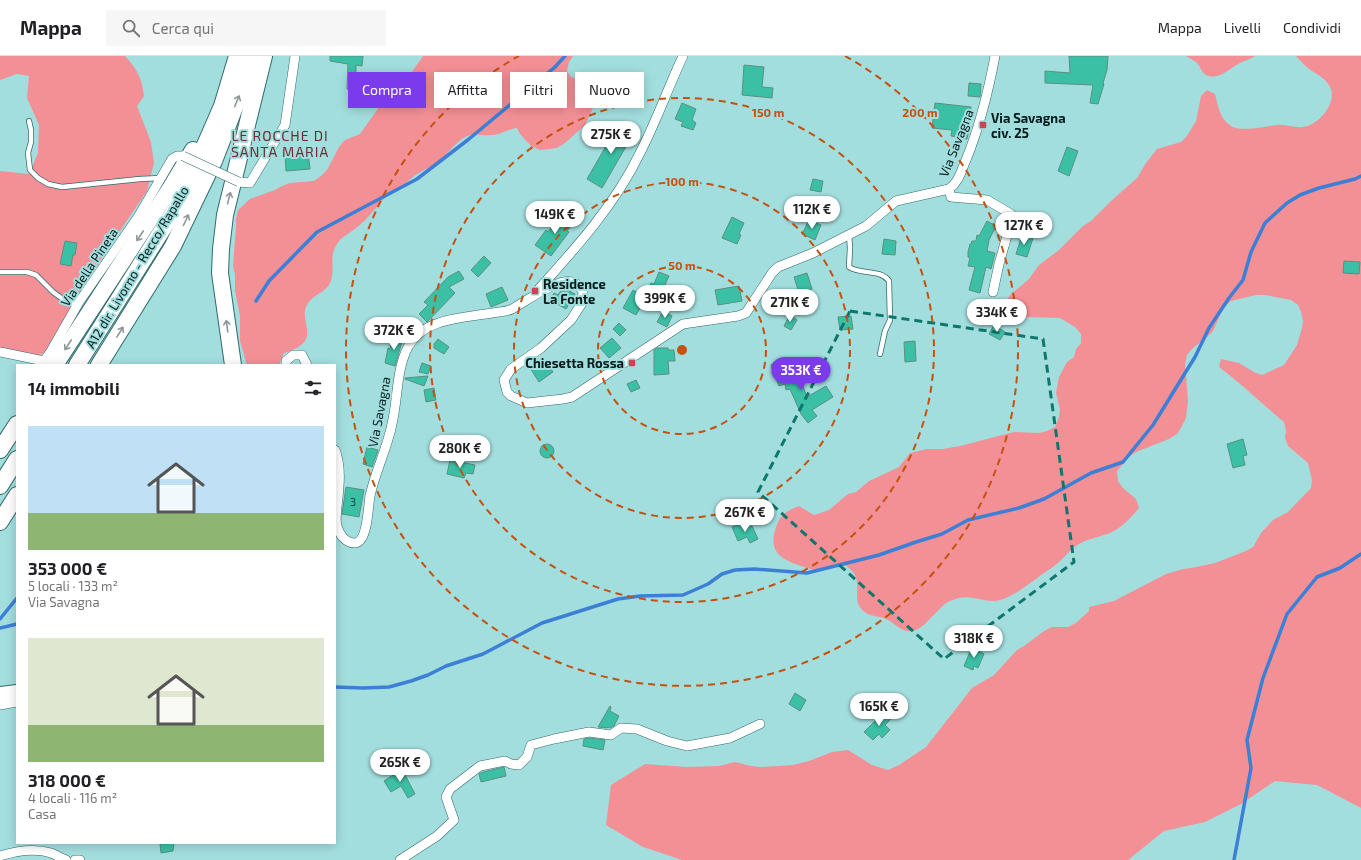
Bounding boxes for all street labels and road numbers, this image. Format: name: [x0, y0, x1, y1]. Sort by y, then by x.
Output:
street label: Via Savagna: [935, 107, 977, 179]
street label: A12 dir. Livorno - Recco/Rapallo: [82, 183, 192, 351]
street label: Via della Pineta: [57, 225, 121, 309]
street label: Via Savagna: [364, 375, 394, 449]

